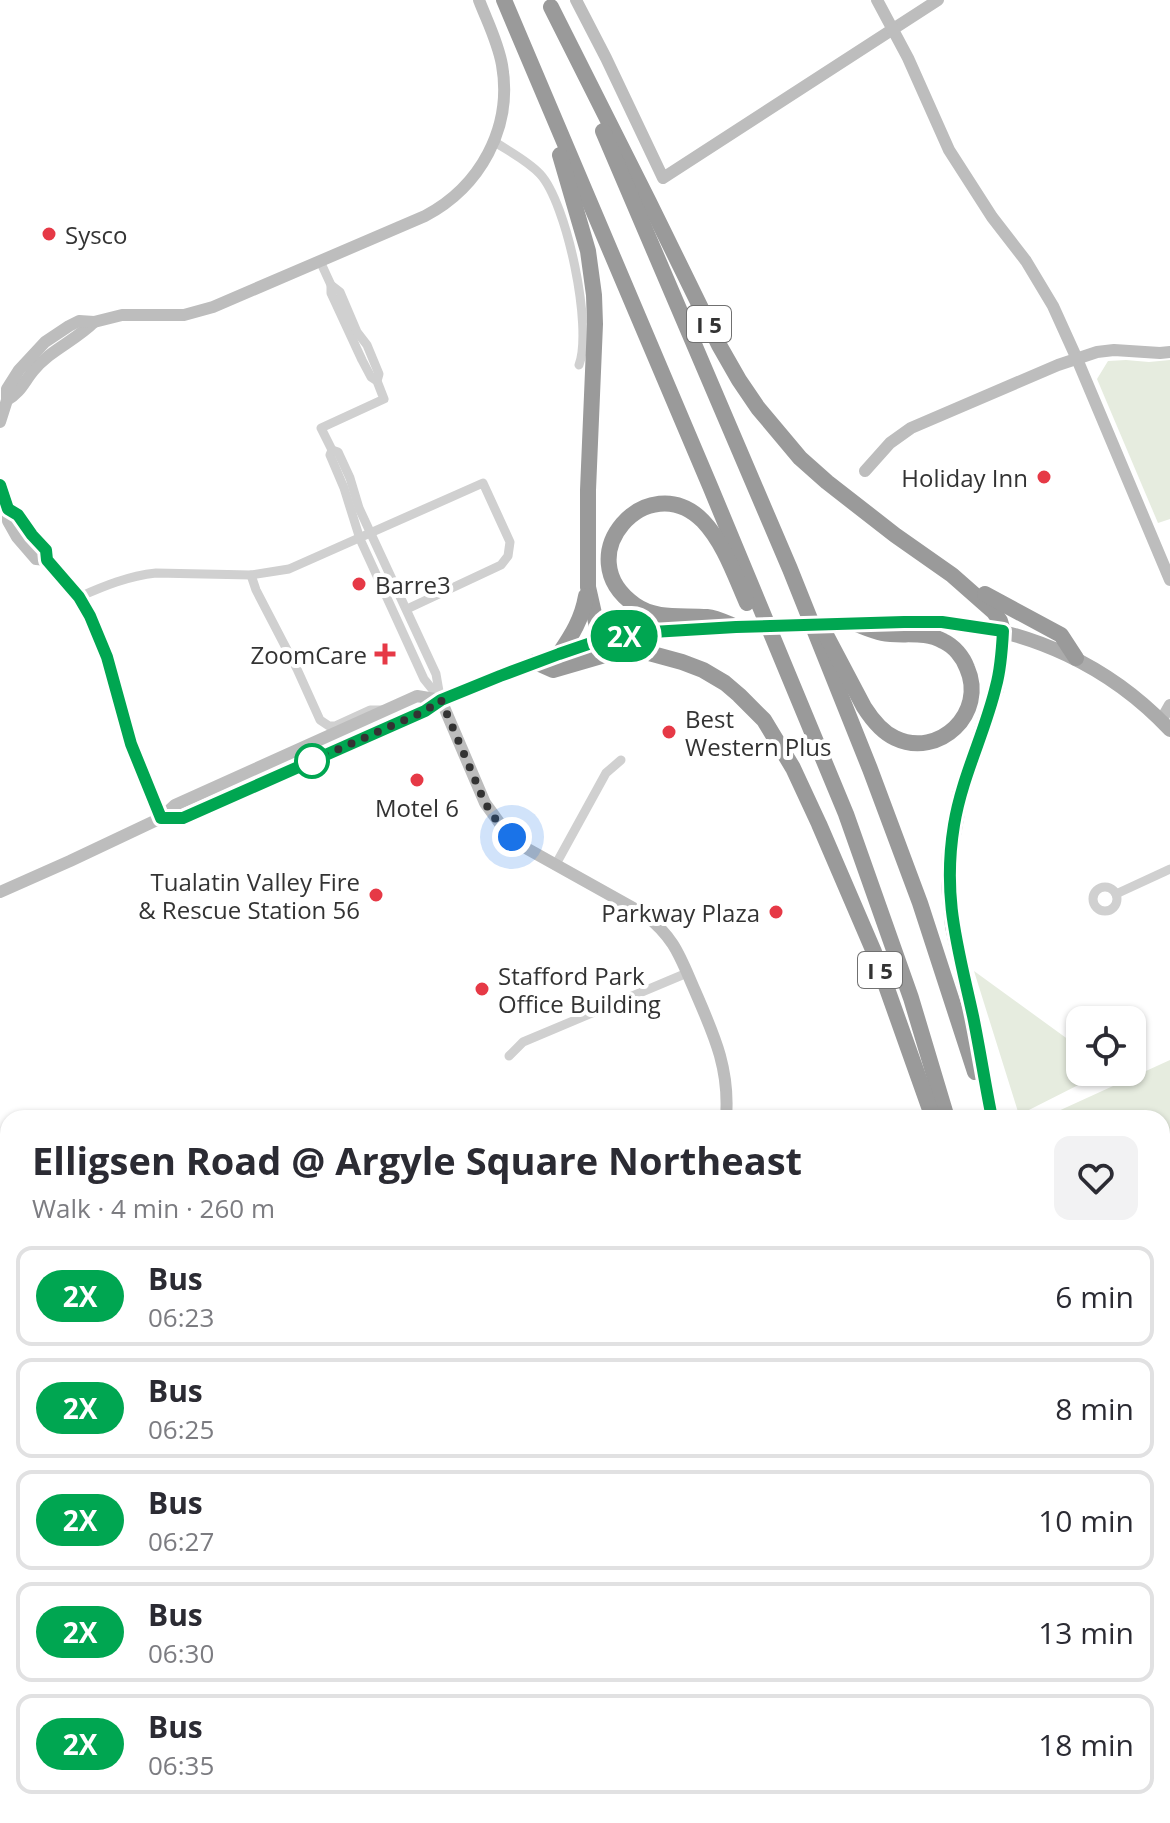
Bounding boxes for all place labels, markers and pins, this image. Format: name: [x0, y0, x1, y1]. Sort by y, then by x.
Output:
place label: Sysco: [65, 218, 128, 251]
marker: Sysco: [40, 225, 58, 243]
place label: Holiday Inn: [901, 461, 1028, 494]
marker: Holiday Inn: [1035, 468, 1053, 486]
place label: Barre3: [375, 568, 451, 601]
marker: Barre3: [350, 575, 368, 593]
place label: ZoomCare: [250, 638, 367, 671]
marker: ZoomCare: [374, 643, 396, 665]
place label: Best Western Plus: [685, 702, 832, 763]
marker: Best Western Plus: [660, 723, 678, 741]
unlabelled marker: [295, 744, 329, 778]
marker: Motel 6: [408, 771, 426, 789]
place label: Motel 6: [375, 791, 459, 824]
place label: Tualatin Valley Fire & Rescue Station 56: [138, 865, 360, 926]
marker: Tualatin Valley Fire & Rescue Station 56: [367, 886, 385, 904]
place label: Parkway Plaza: [601, 896, 760, 929]
marker: Parkway Plaza: [767, 903, 785, 921]
place label: Stafford Park Office Building: [498, 959, 661, 1020]
marker: Stafford Park Office Building: [473, 980, 491, 998]

